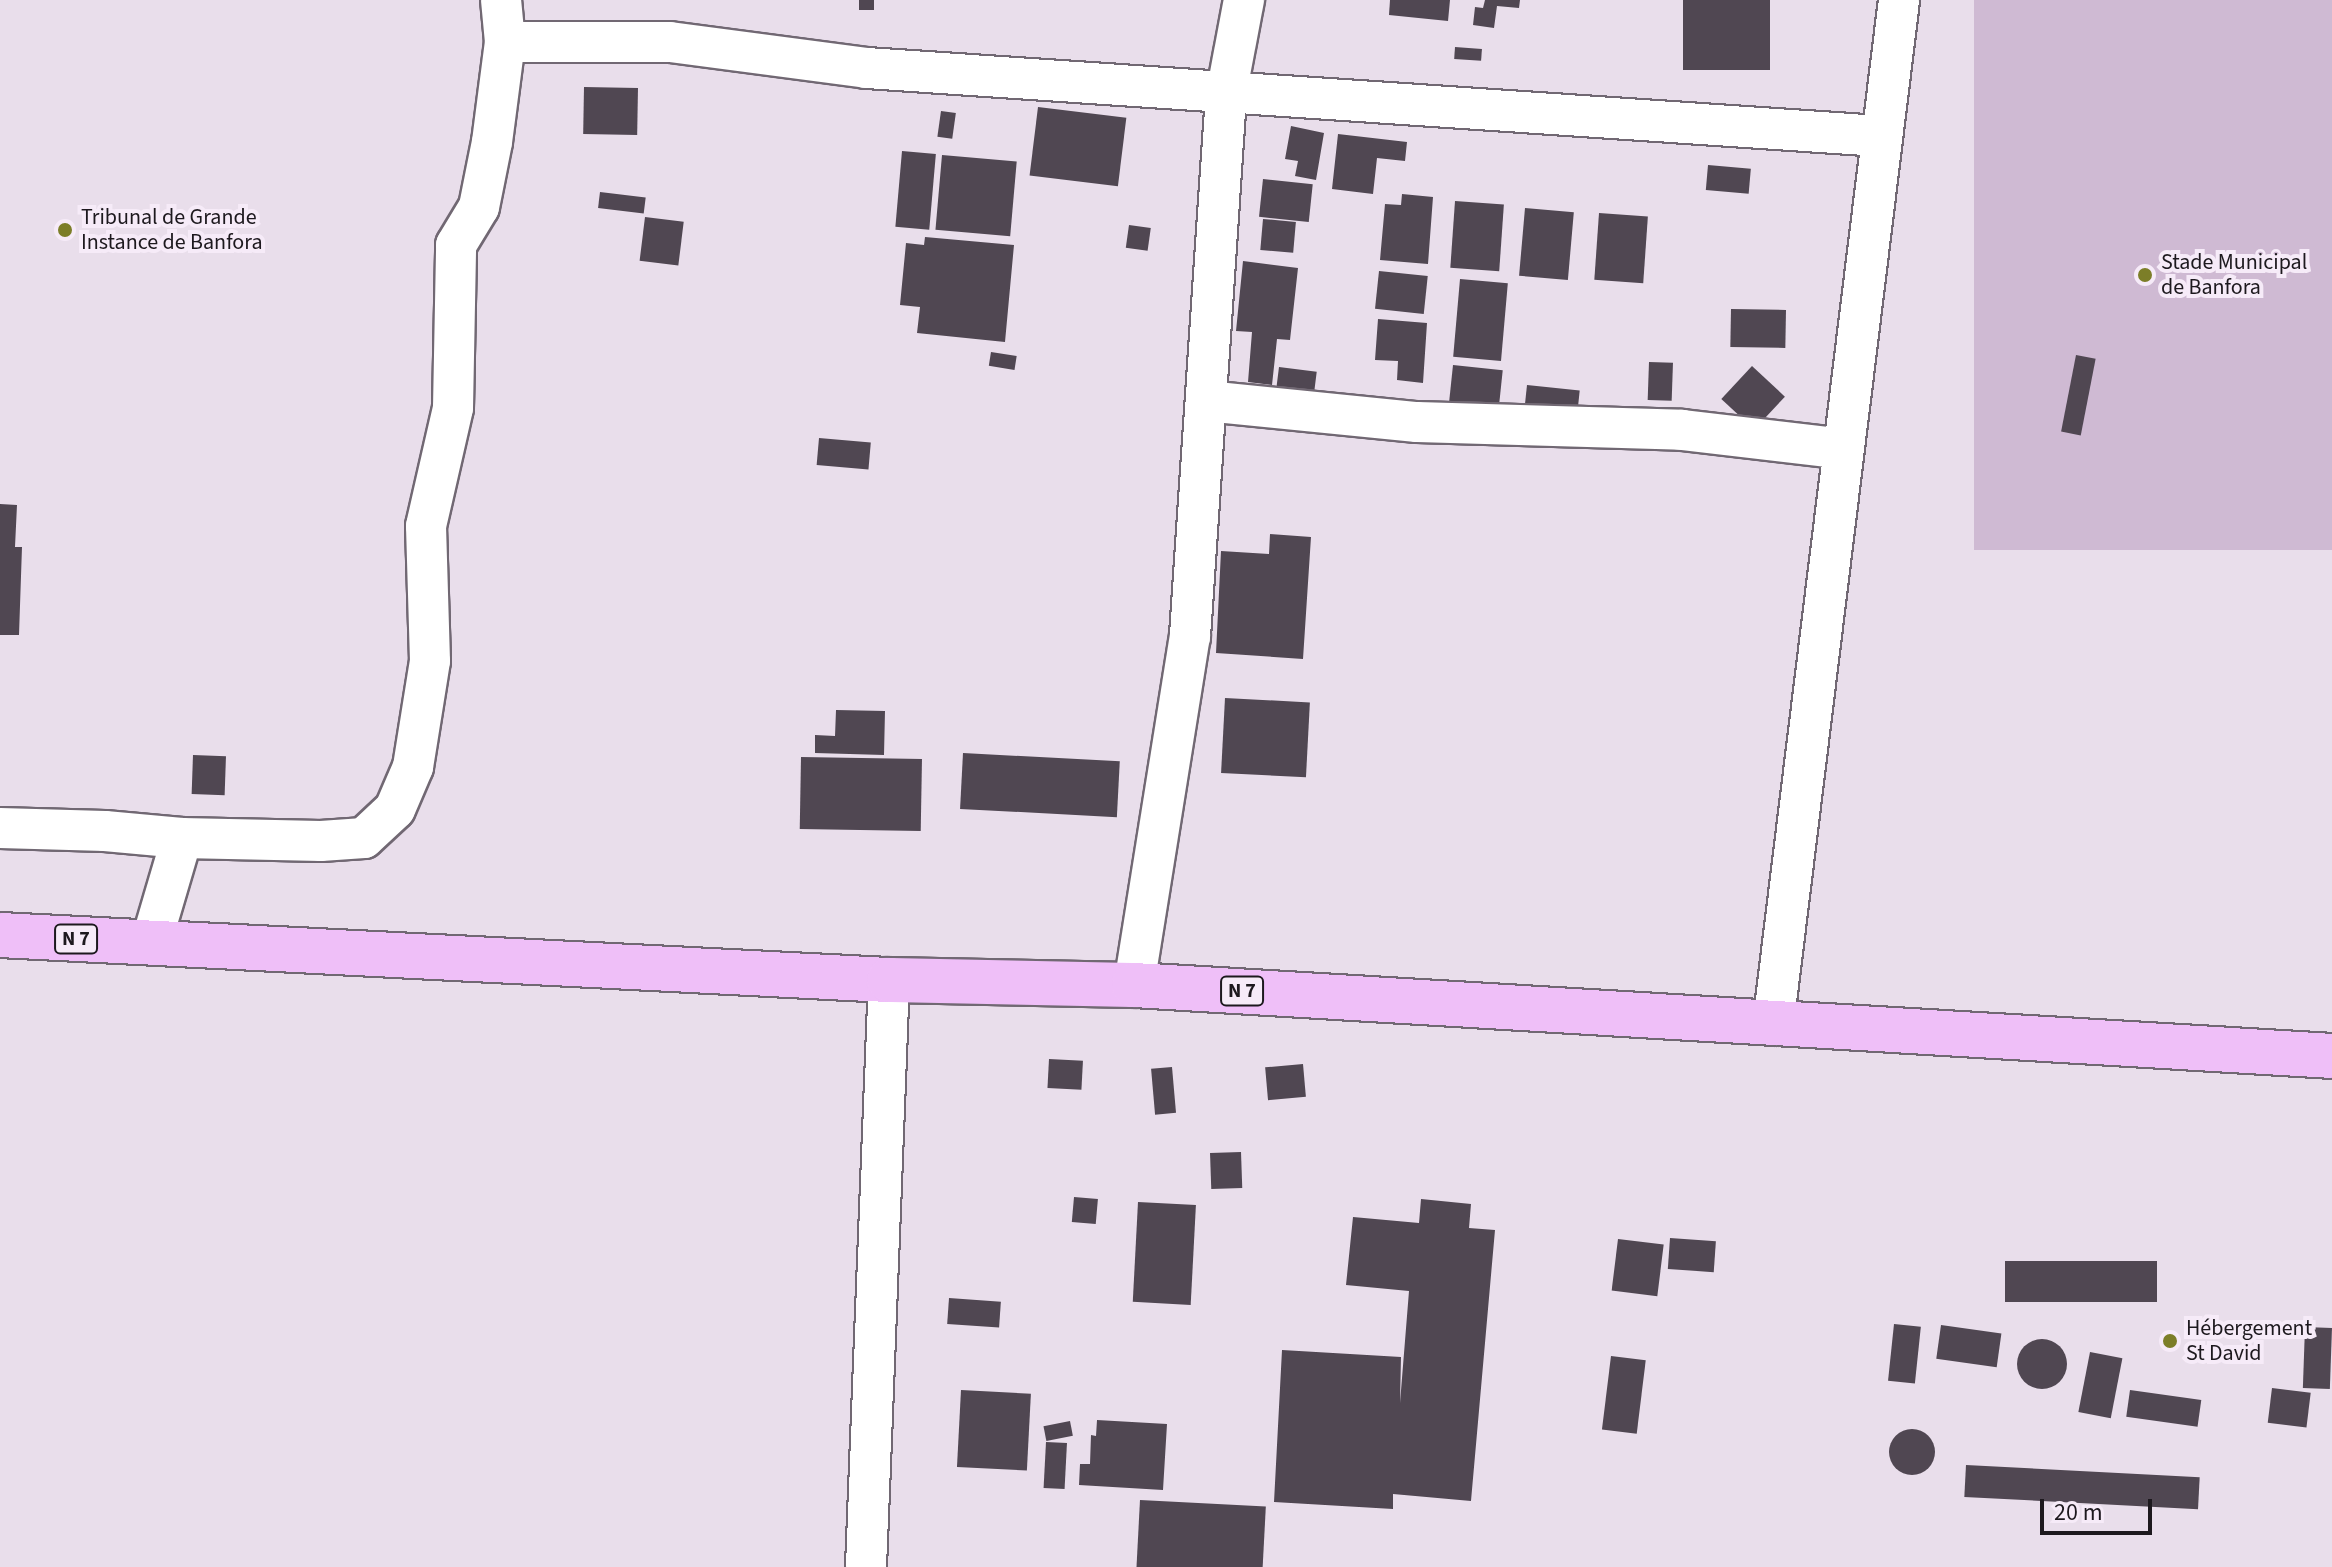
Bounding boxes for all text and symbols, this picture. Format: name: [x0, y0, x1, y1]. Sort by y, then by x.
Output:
place label: Tribunal de Grande Instance de Banfora: [81, 204, 262, 256]
marker: Tribunal de Grande Instance de Banfora: [56, 221, 74, 239]
place label: Stade Municipal de Banfora: [2161, 249, 2307, 300]
marker: Stade Municipal de Banfora: [2136, 266, 2154, 284]
road number: N 7: [54, 923, 98, 955]
road number: N 7: [1220, 975, 1264, 1007]
place label: Hébergement St David: [2186, 1315, 2312, 1366]
marker: Hébergement St David: [2161, 1332, 2179, 1350]
scale bar: [2044, 1483, 2156, 1533]
text: 20 m: [2054, 1495, 2103, 1530]

